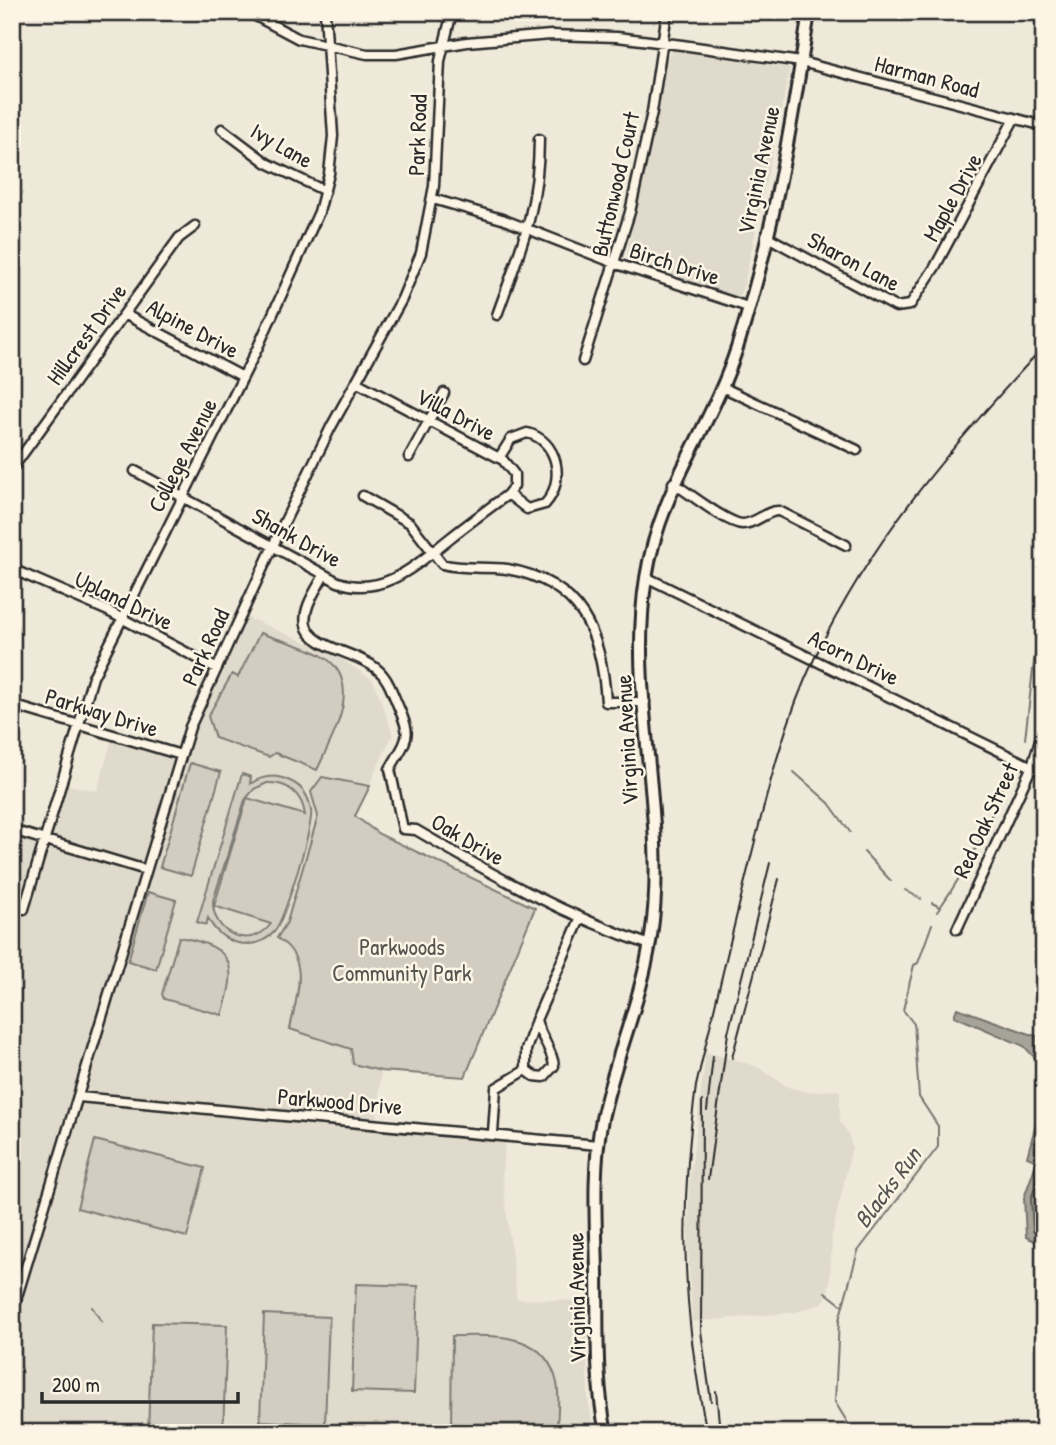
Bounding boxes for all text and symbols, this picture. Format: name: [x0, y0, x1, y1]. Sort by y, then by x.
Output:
street label: Harman Road: [871, 47, 983, 105]
street label: Park Road: [400, 94, 434, 176]
street label: Virginia Avenue: [729, 103, 787, 237]
street label: Buttonwood Court: [583, 108, 647, 259]
street label: Ivy Lane: [245, 115, 319, 175]
street label: Maple Drive: [915, 147, 989, 247]
street label: Sharon Lane: [802, 224, 906, 298]
street label: Birch Drive: [626, 234, 724, 292]
street label: Hillcrest Drive: [39, 277, 133, 391]
street label: Alpine Drive: [141, 291, 245, 365]
street label: Villa Drive: [411, 380, 501, 448]
street label: College Avenue: [140, 393, 224, 517]
street label: Shank Drive: [247, 500, 347, 574]
street label: Upland Drive: [70, 563, 178, 637]
street label: Park Road: [174, 604, 236, 690]
street label: Acorn Drive: [804, 622, 904, 692]
street label: Virginia Avenue: [607, 674, 645, 806]
street label: Parkway Drive: [42, 680, 162, 744]
street label: Red Oak Street: [945, 756, 1026, 883]
street label: Oak Drive: [426, 806, 510, 872]
park label: Parkwoods Community Park: [332, 931, 472, 988]
street label: Parkwood Drive: [276, 1080, 404, 1122]
water label: Blacks Run: [846, 1138, 929, 1234]
street label: Virginia Avenue: [559, 1232, 593, 1364]
scale bar: [42, 1361, 238, 1405]
text: 200 m: [52, 1370, 100, 1399]

